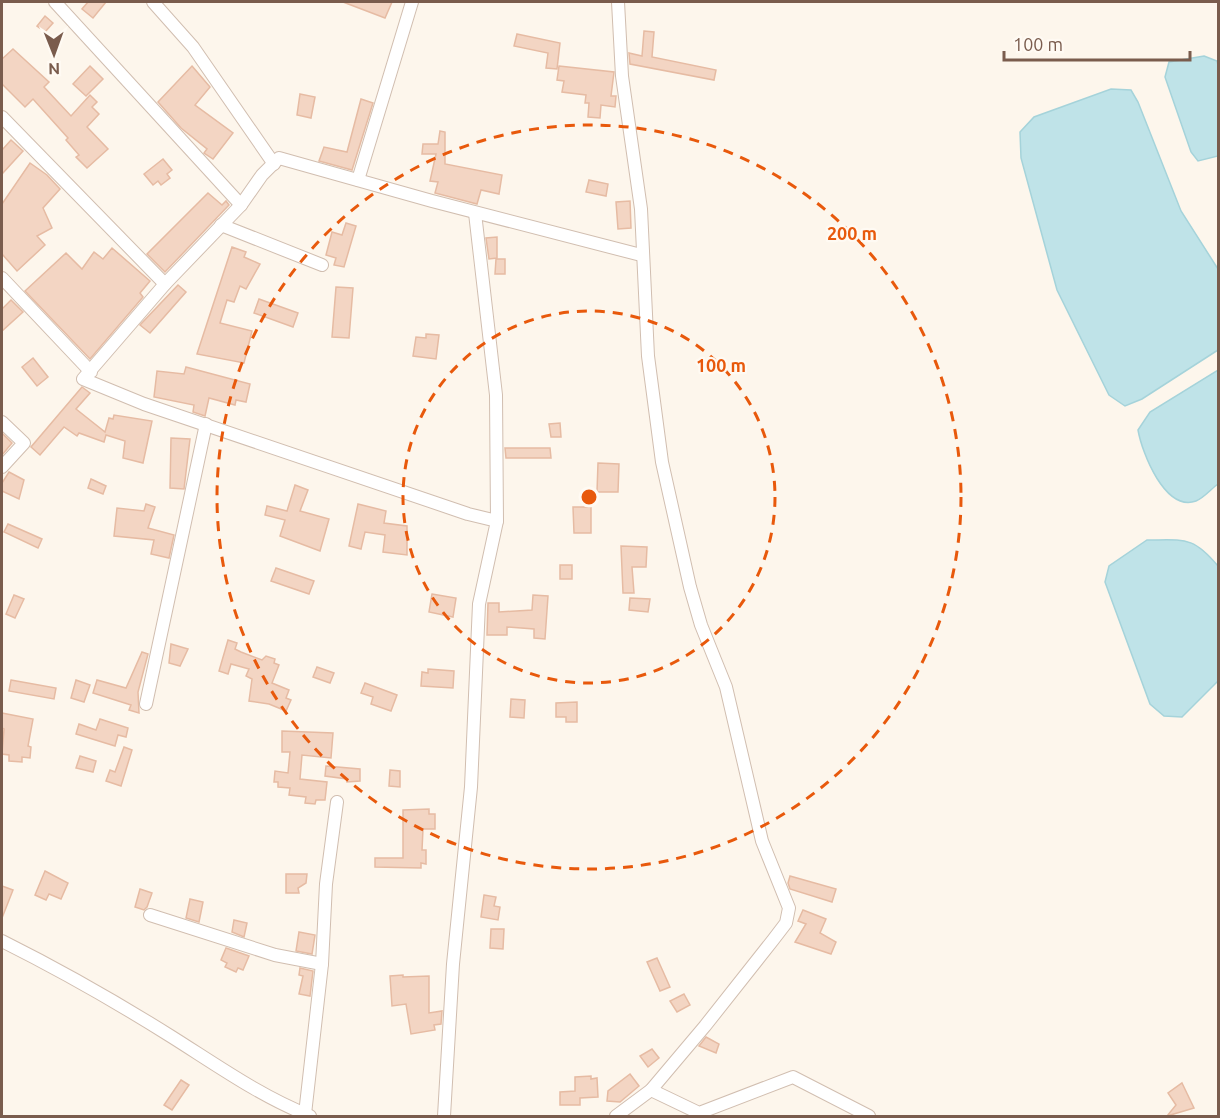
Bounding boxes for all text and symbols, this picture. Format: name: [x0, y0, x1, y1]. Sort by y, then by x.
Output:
north arrow: [24, 24, 84, 84]
scale bar: [1004, 24, 1190, 62]
text: 100 m: [1013, 34, 1063, 54]
text: N: [48, 60, 60, 78]
text: 200 m: [827, 223, 877, 243]
text: 100 m: [696, 355, 746, 375]
centre of rings: [579, 487, 599, 507]

